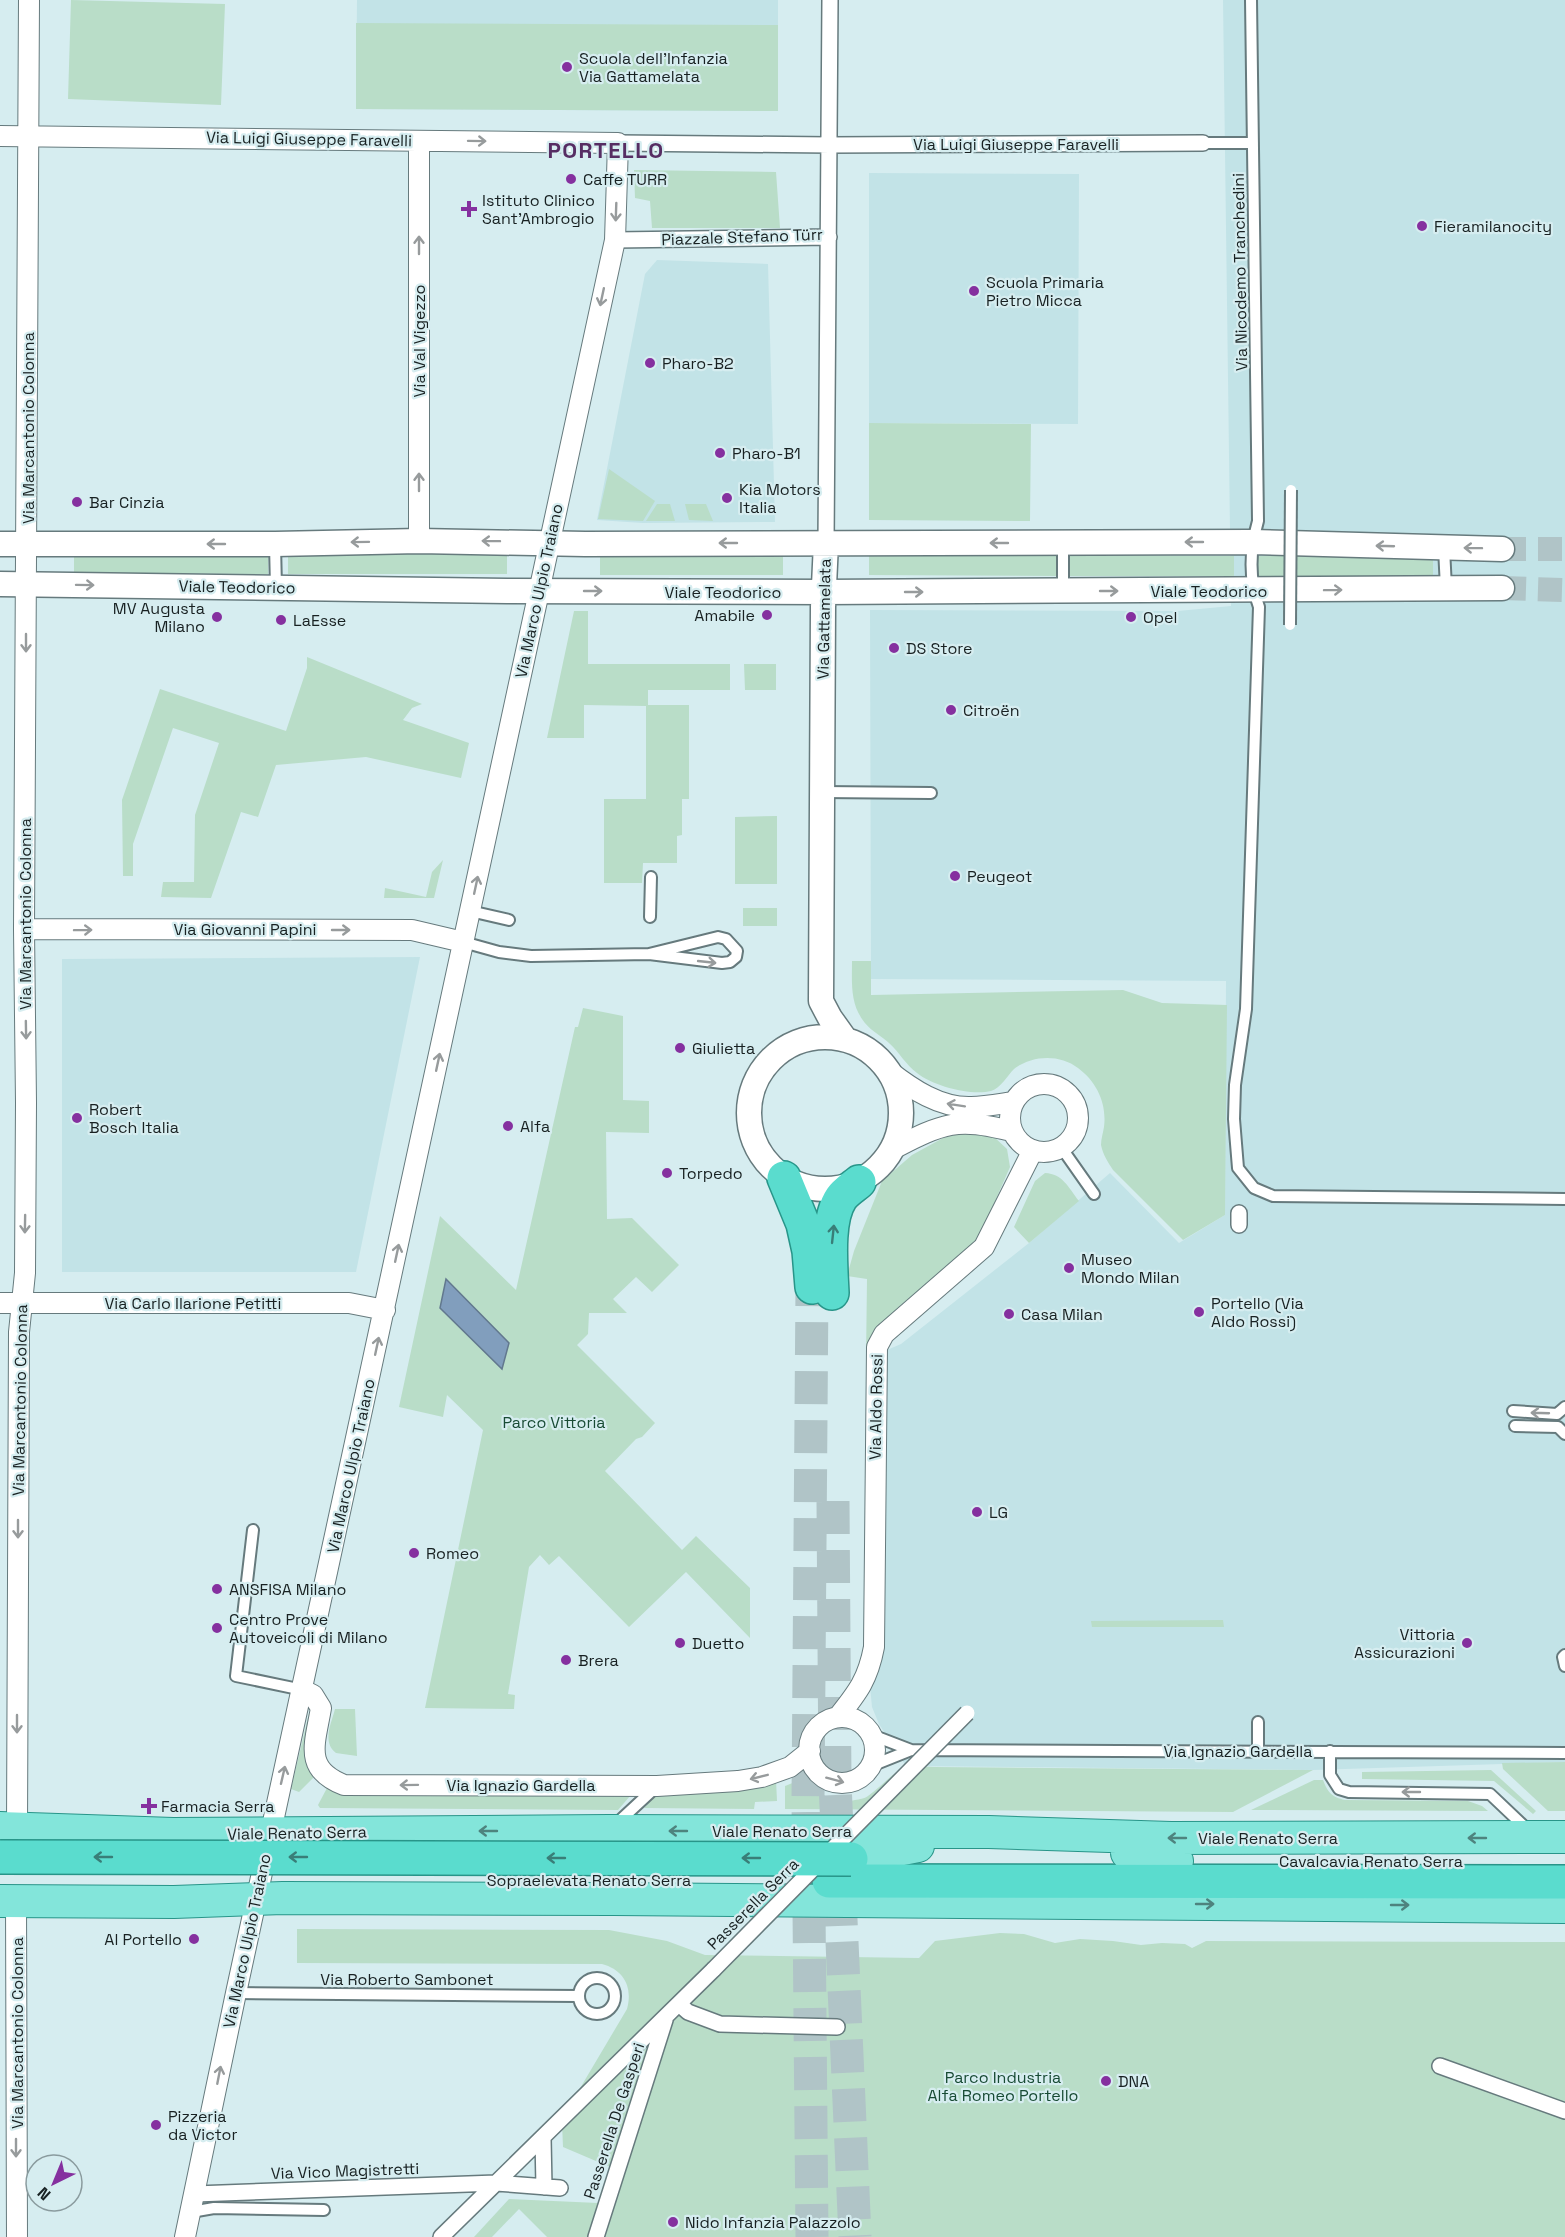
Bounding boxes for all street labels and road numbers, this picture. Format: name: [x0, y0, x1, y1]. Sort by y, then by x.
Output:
street label: Via Luigi Giuseppe Faravelli: [206, 127, 412, 151]
street label: Via Luigi Giuseppe Faravelli: [913, 134, 1119, 155]
street label: Via Nicodemo Tranchedini: [1228, 173, 1252, 371]
street label: Piazzale Stefano Türr: [661, 224, 823, 250]
street label: Via Val Vigezzo: [409, 285, 430, 397]
street label: Via Marcantonio Colonna: [18, 332, 39, 524]
street label: Via Marco Ulpio Traiano: [510, 502, 568, 680]
street label: Via Gattamelata: [812, 558, 836, 680]
street label: Viale Teodorico: [178, 575, 296, 599]
street label: Viale Teodorico: [1151, 581, 1267, 602]
street label: Viale Teodorico: [665, 582, 781, 603]
street label: Via Marcantonio Colonna: [15, 818, 36, 1010]
street label: Via Giovanni Papini: [174, 919, 317, 940]
street label: Via Carlo Ilarione Petitti: [104, 1293, 282, 1314]
street label: Via Marcantonio Colonna: [8, 1304, 32, 1496]
street label: Via Aldo Rossi: [865, 1354, 887, 1460]
street label: Via Marco Ulpio Traiano: [322, 1377, 380, 1555]
street label: Via Ignazio Gardella: [1164, 1741, 1312, 1762]
street label: Via Ignazio Gardella: [447, 1775, 595, 1796]
street label: Viale Renato Serra: [227, 1821, 367, 1845]
street label: Viale Renato Serra: [712, 1821, 852, 1842]
street label: Viale Renato Serra: [1198, 1828, 1338, 1849]
street label: Cavalcavia Renato Serra: [1279, 1851, 1463, 1872]
street label: Via Marco Ulpio Traiano: [218, 1852, 276, 2030]
street label: Passerella Serra: [703, 1854, 803, 1954]
street label: Sopraelevata Renato Serra: [487, 1870, 691, 1891]
street label: Via Marcantonio Colonna: [7, 1937, 28, 2129]
street label: Via Roberto Sambonet: [320, 1969, 494, 1990]
street label: Passerella De Gasperi: [579, 2040, 649, 2202]
street label: Via Vico Magistretti: [270, 2158, 420, 2184]

